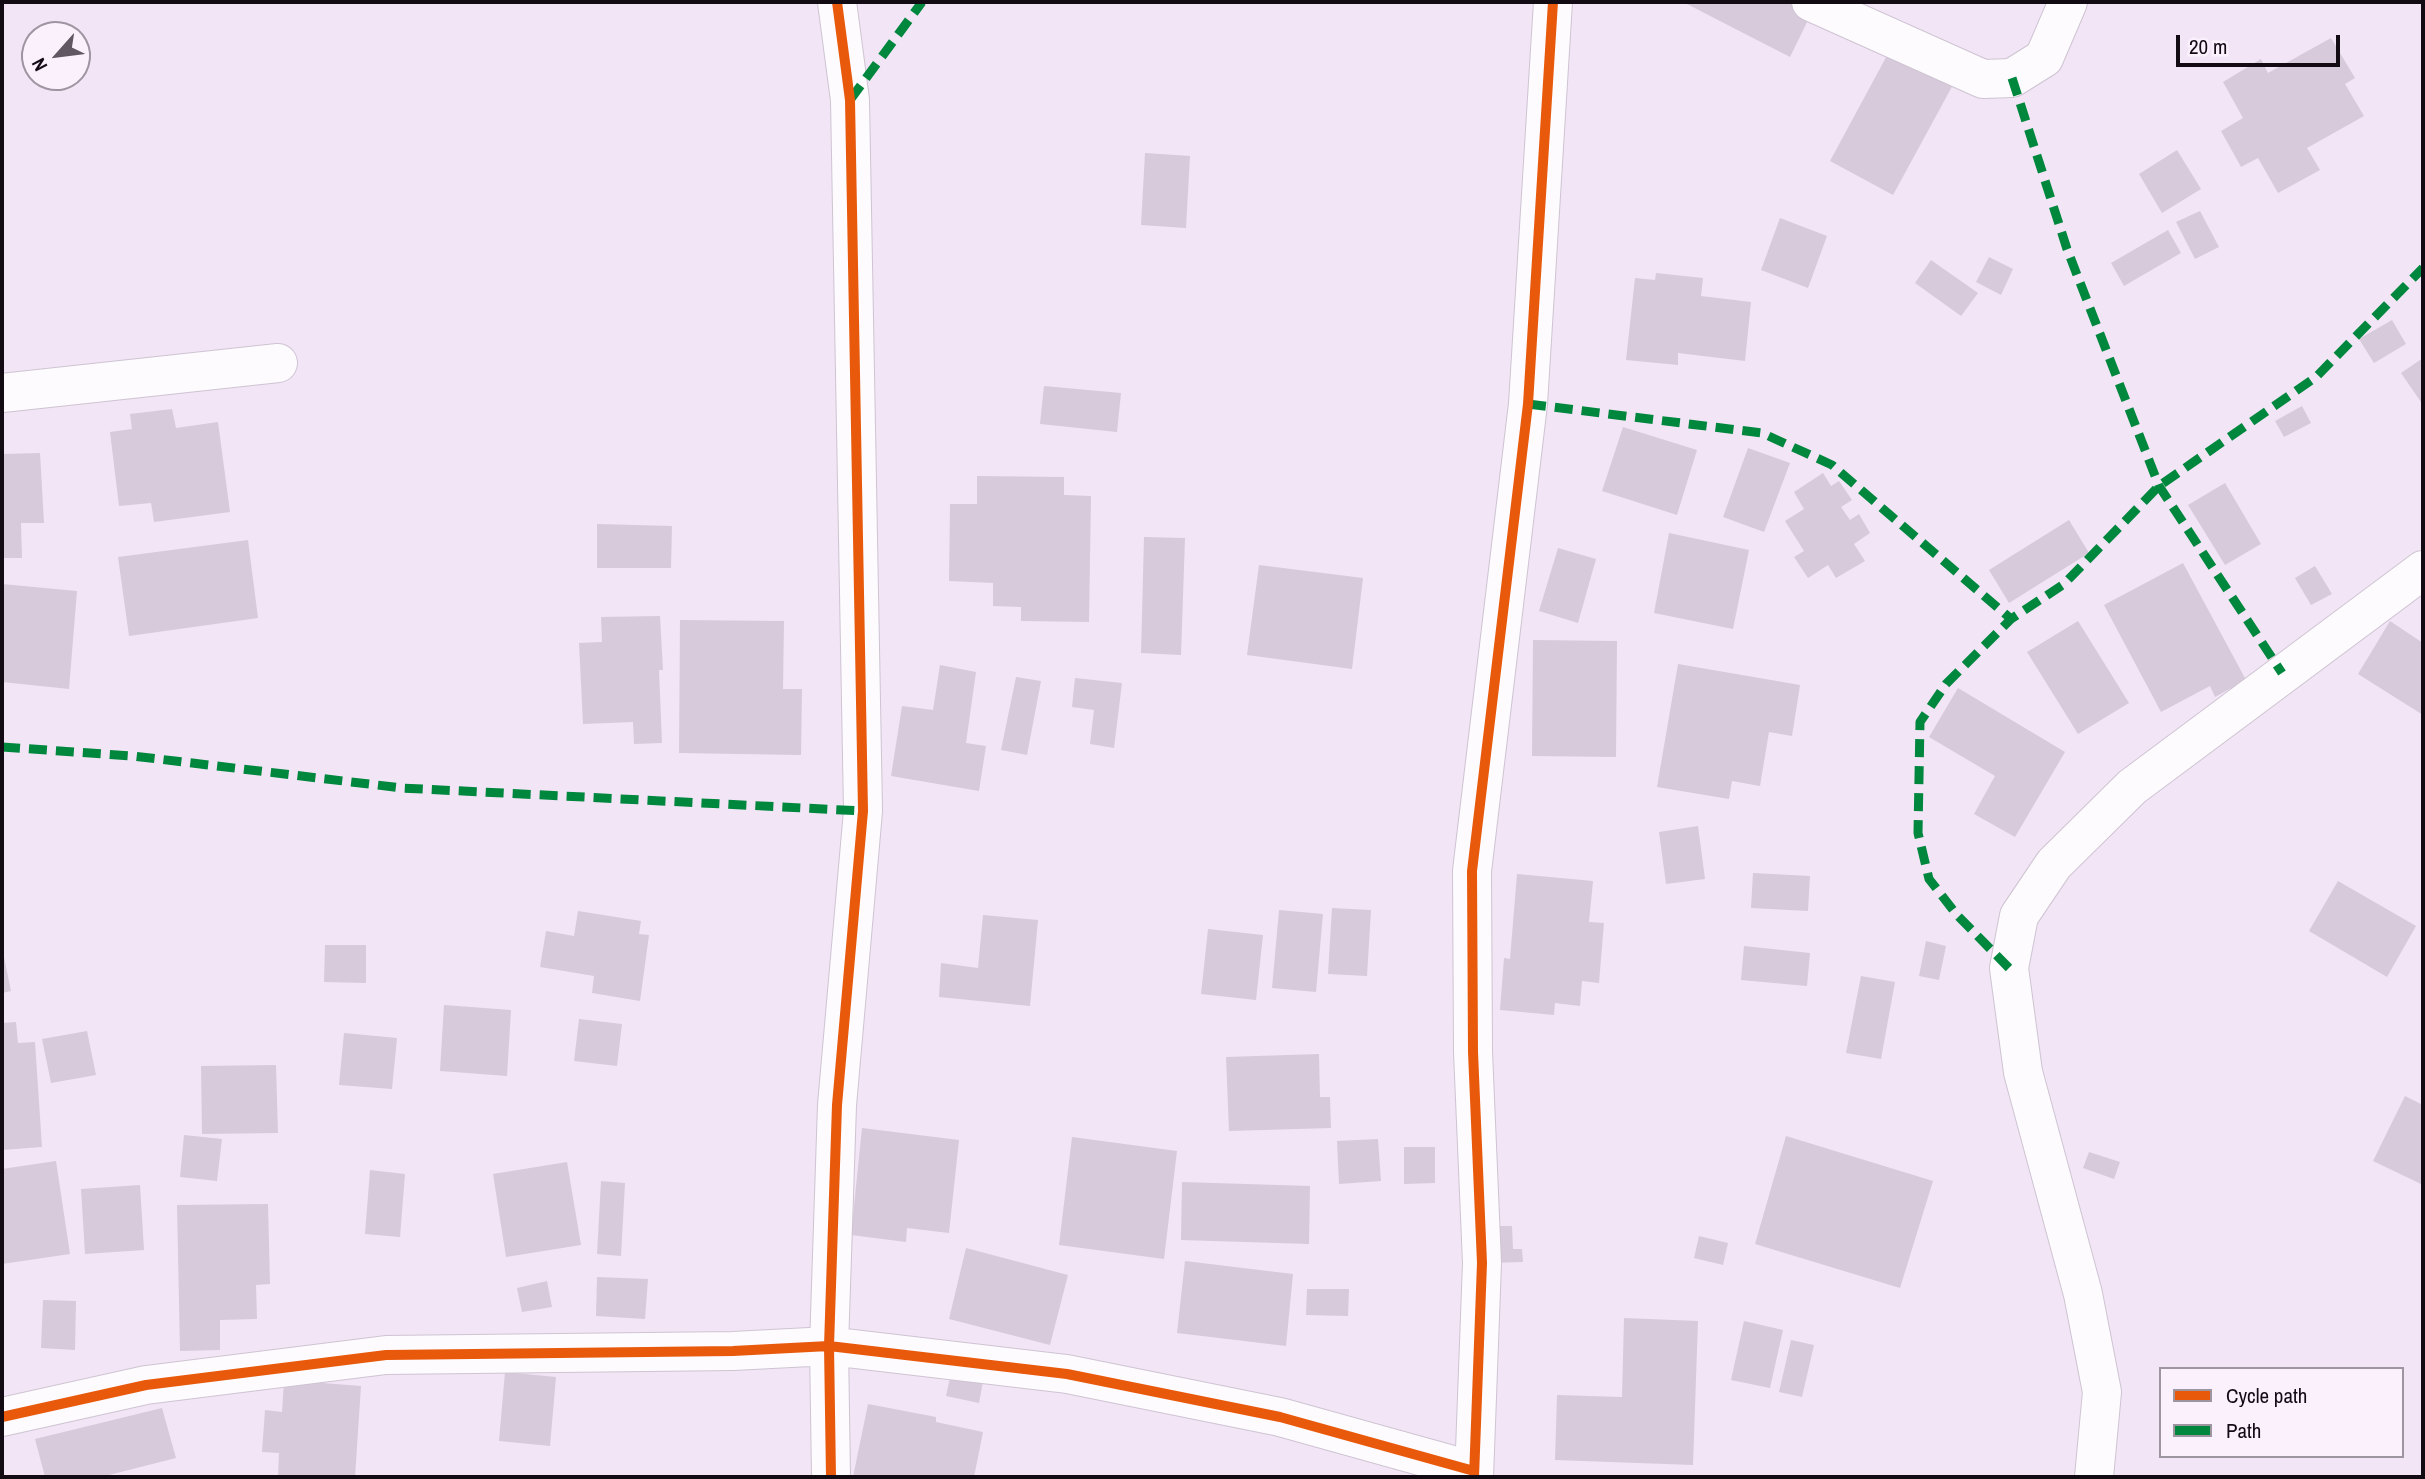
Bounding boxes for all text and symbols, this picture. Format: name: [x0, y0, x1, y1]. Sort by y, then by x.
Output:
north arrow: [21, 21, 91, 91]
scale bar: [2180, 21, 2344, 65]
text: 20 m: [2189, 32, 2227, 61]
text: N: [25, 54, 53, 76]
legend: [2159, 1367, 2404, 1458]
text: Cycle path: [2226, 1381, 2307, 1410]
text: Path: [2226, 1416, 2261, 1445]

